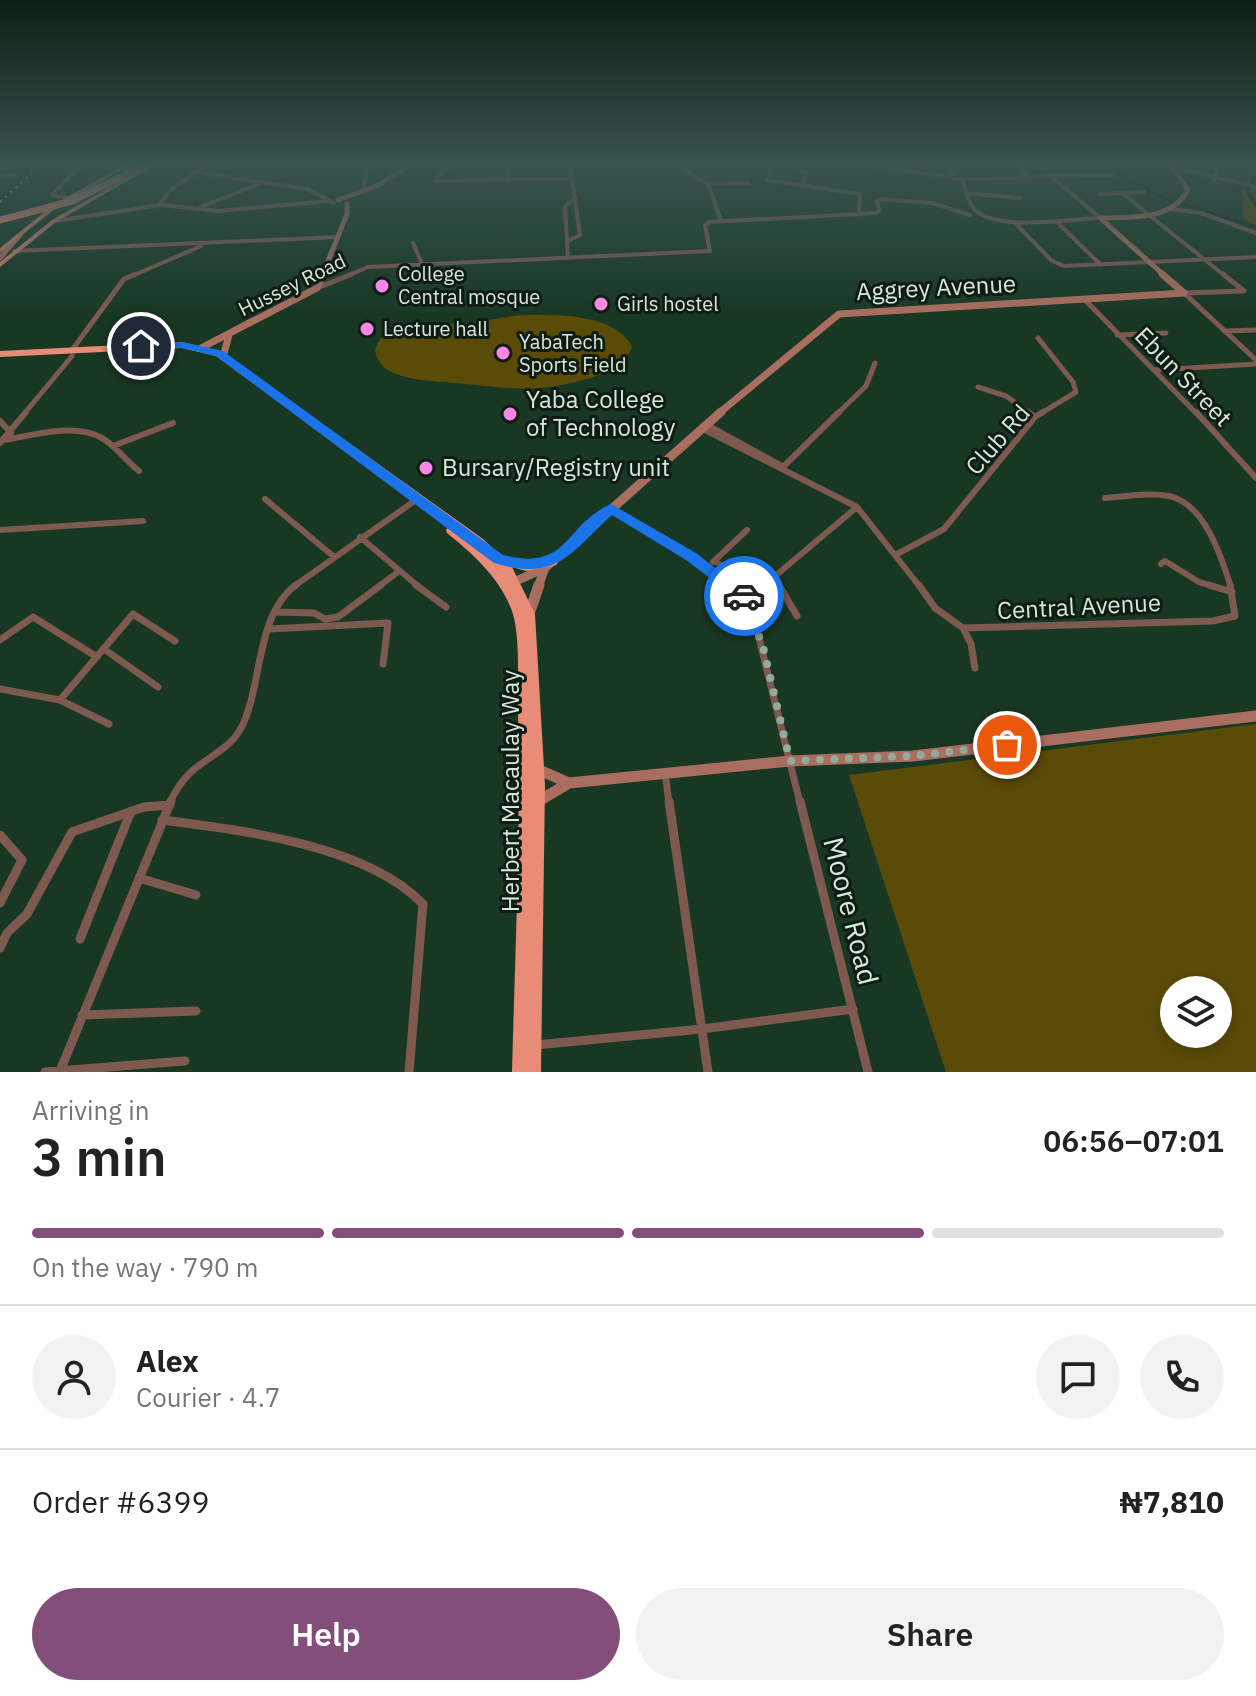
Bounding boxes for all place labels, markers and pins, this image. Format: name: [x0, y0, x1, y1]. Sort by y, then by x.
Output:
place label: College Central mosque: [398, 260, 540, 310]
marker: College Central mosque: [373, 277, 391, 295]
place label: Girls hostel: [617, 290, 719, 317]
marker: Girls hostel: [592, 295, 610, 313]
pin: [107, 312, 175, 380]
place label: Lecture hall: [383, 315, 488, 342]
marker: Lecture hall: [358, 320, 376, 338]
place label: YabaTech Sports Field: [519, 328, 627, 378]
marker: YabaTech Sports Field: [494, 344, 512, 362]
place label: Yaba College of Technology: [526, 383, 676, 443]
marker: Yaba College of Technology: [501, 405, 519, 423]
place label: Bursary/Registry unit: [442, 451, 670, 483]
marker: Bursary/Registry unit: [417, 459, 435, 477]
pin: [973, 711, 1041, 779]

